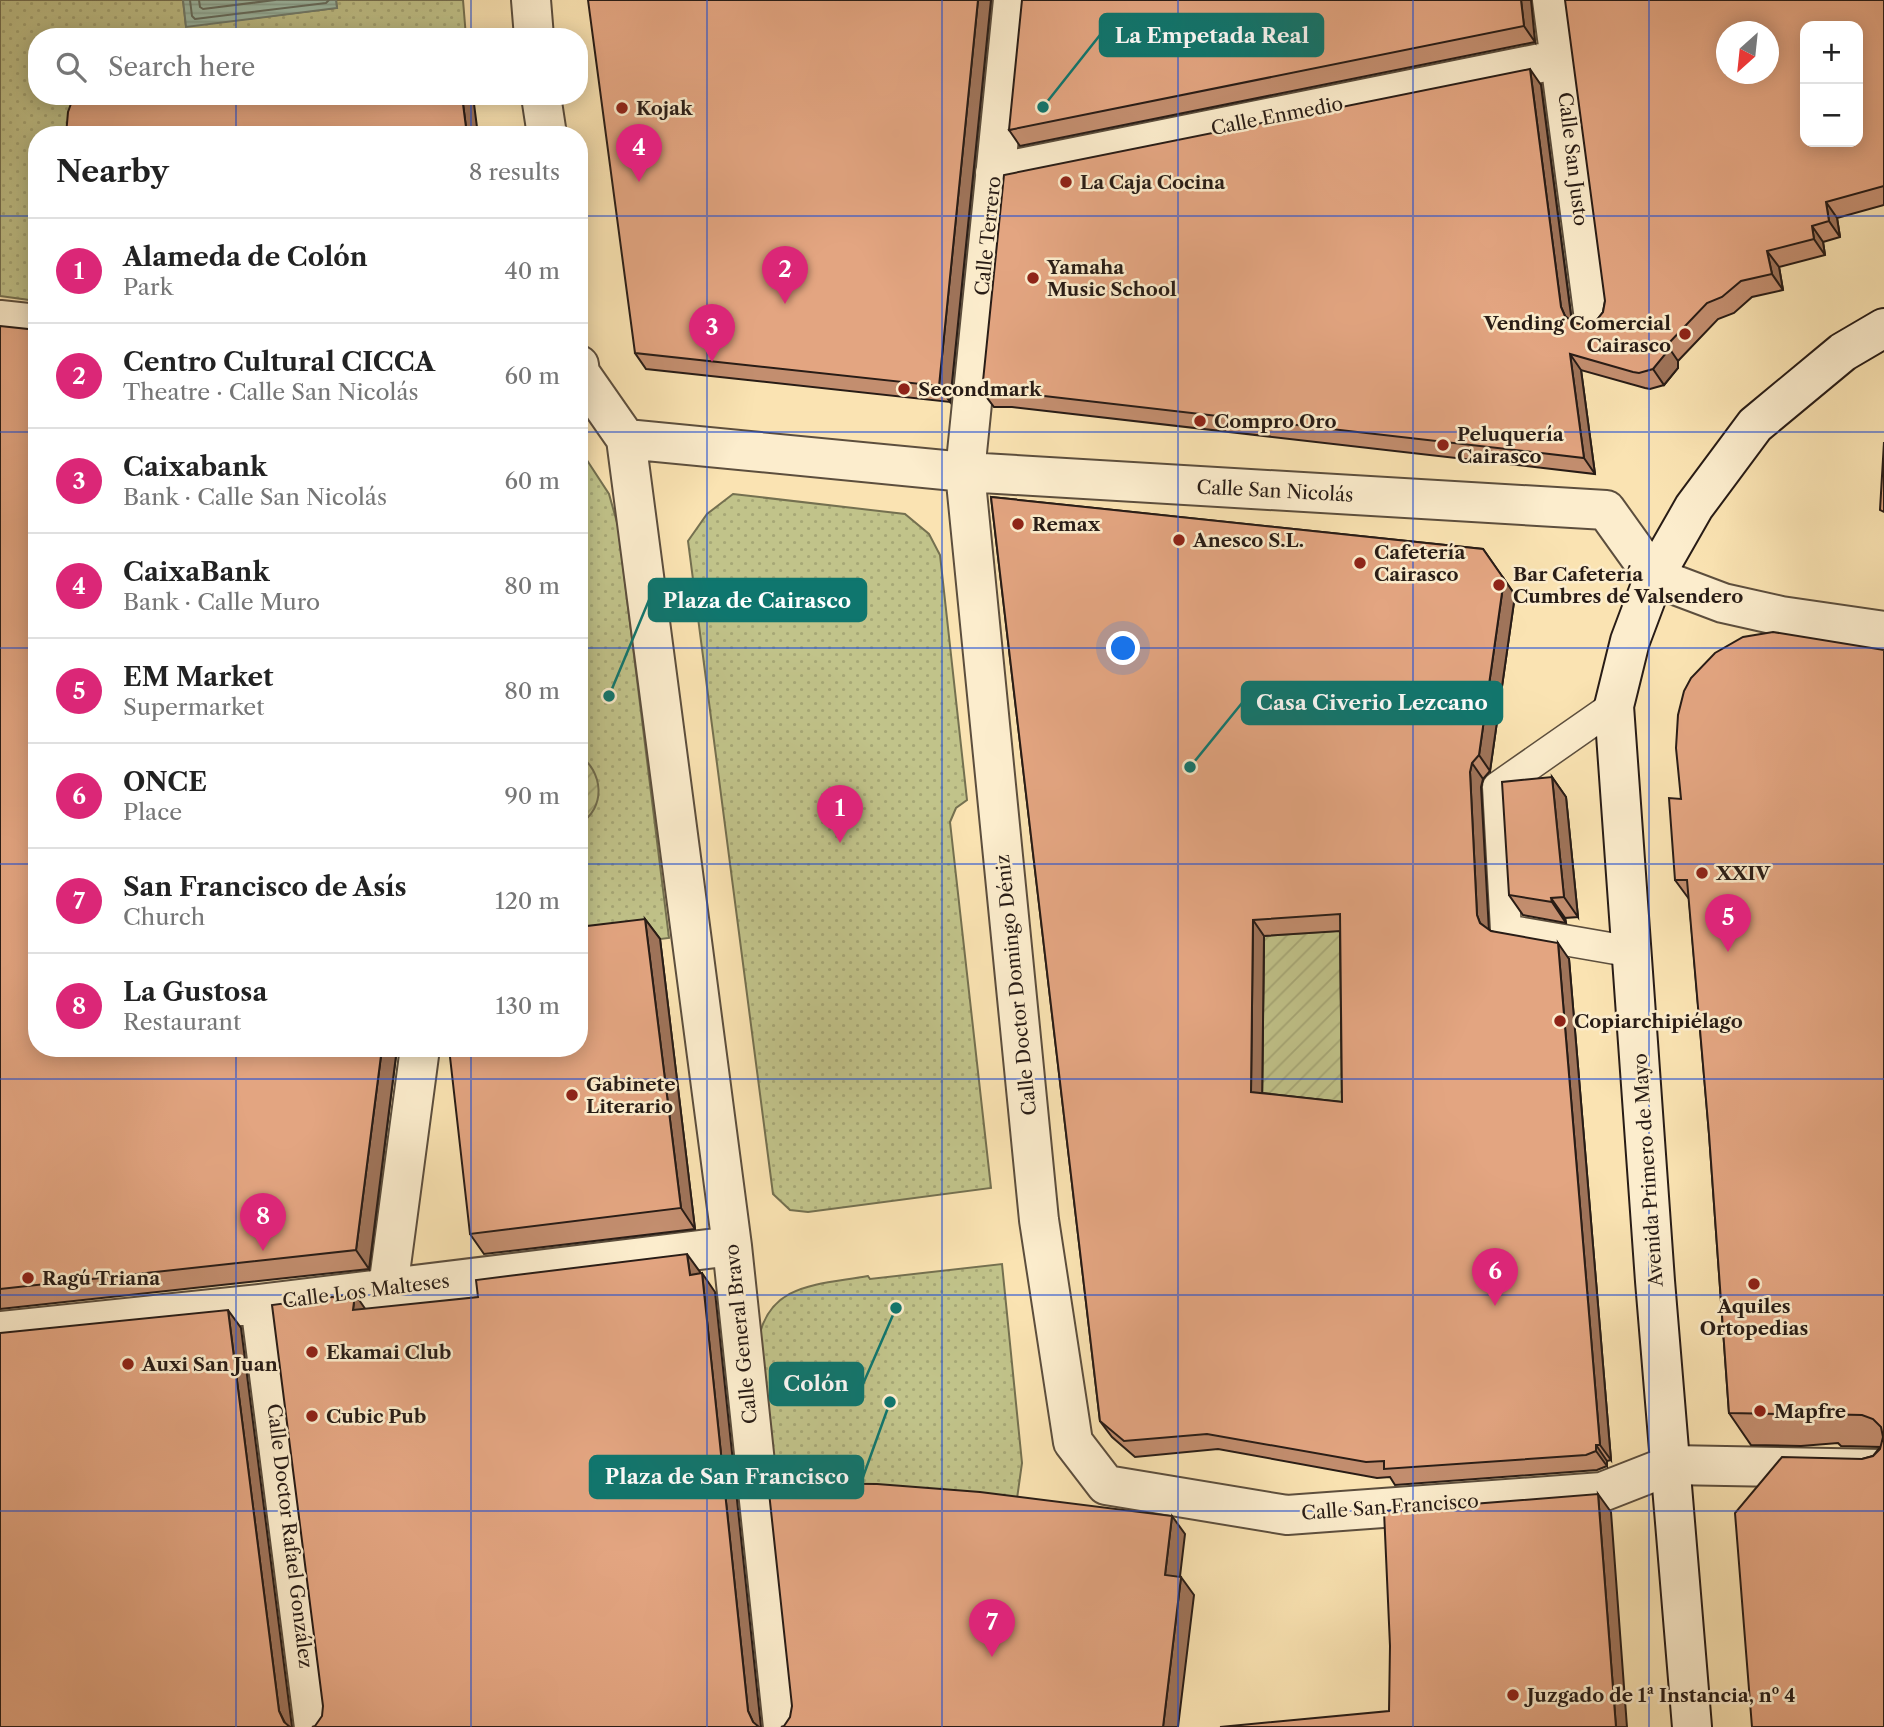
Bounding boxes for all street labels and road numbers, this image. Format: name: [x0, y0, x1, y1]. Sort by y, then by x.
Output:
street label: Calle San Justo: [1553, 91, 1593, 227]
street label: Calle Enmedio: [1209, 92, 1345, 140]
street label: Calle Terrero: [970, 175, 1006, 297]
street label: Calle San Nicolás: [1196, 475, 1354, 507]
street label: Calle Doctor Domingo Déniz: [991, 853, 1041, 1117]
street label: Avenida Primero de Mayo: [1628, 1052, 1668, 1289]
street label: Calle General Bravo: [720, 1243, 762, 1425]
street label: Calle Los Malteses: [281, 1269, 451, 1313]
street label: Calle Doctor Rafael González: [262, 1402, 318, 1670]
street label: Calle San Francisco: [1301, 1489, 1479, 1525]

